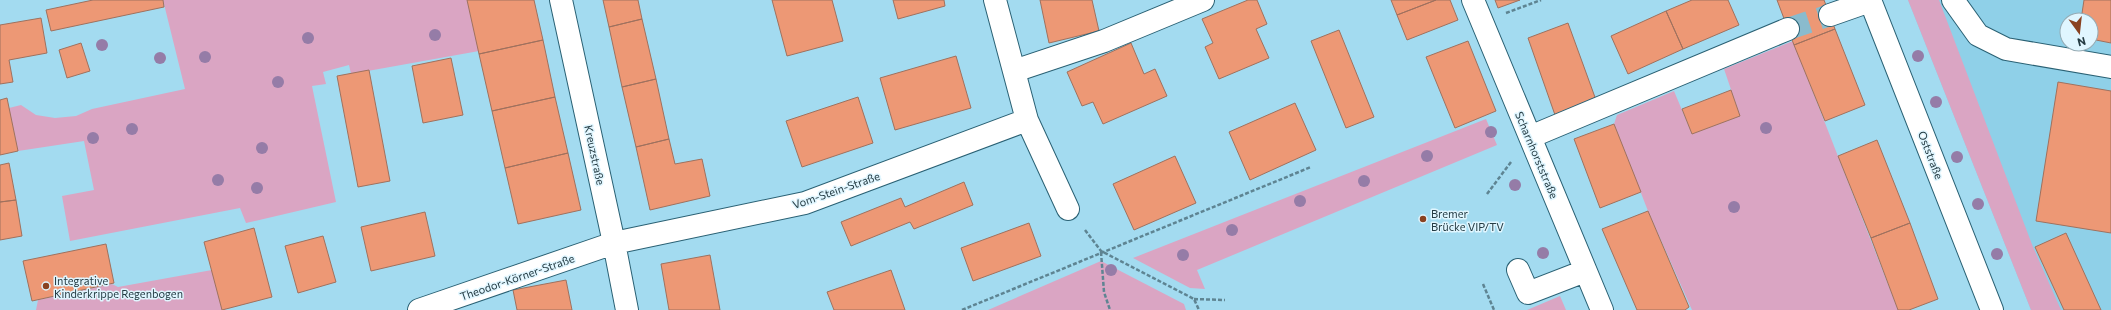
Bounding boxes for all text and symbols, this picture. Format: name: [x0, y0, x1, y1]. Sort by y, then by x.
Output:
north arrow: [2059, 12, 2099, 52]
text: N: [2076, 35, 2087, 49]
street label: Scharnhorststraße: [1513, 110, 1561, 201]
street label: Kreuzstraße: [582, 124, 608, 186]
street label: Oststraße: [1916, 129, 1946, 181]
street label: Vom-Stein-Straße: [791, 169, 881, 211]
place label: Bremer Brücke VIP/TV: [1431, 207, 1504, 233]
marker: Bremer Brücke VIP/TV: [1418, 214, 1428, 224]
street label: Theodor-Körner-Straße: [458, 251, 576, 303]
place label: Integrative Kinderkrippe Regenbogen: [54, 274, 183, 300]
marker: Integrative Kinderkrippe Regenbogen: [41, 281, 51, 291]

